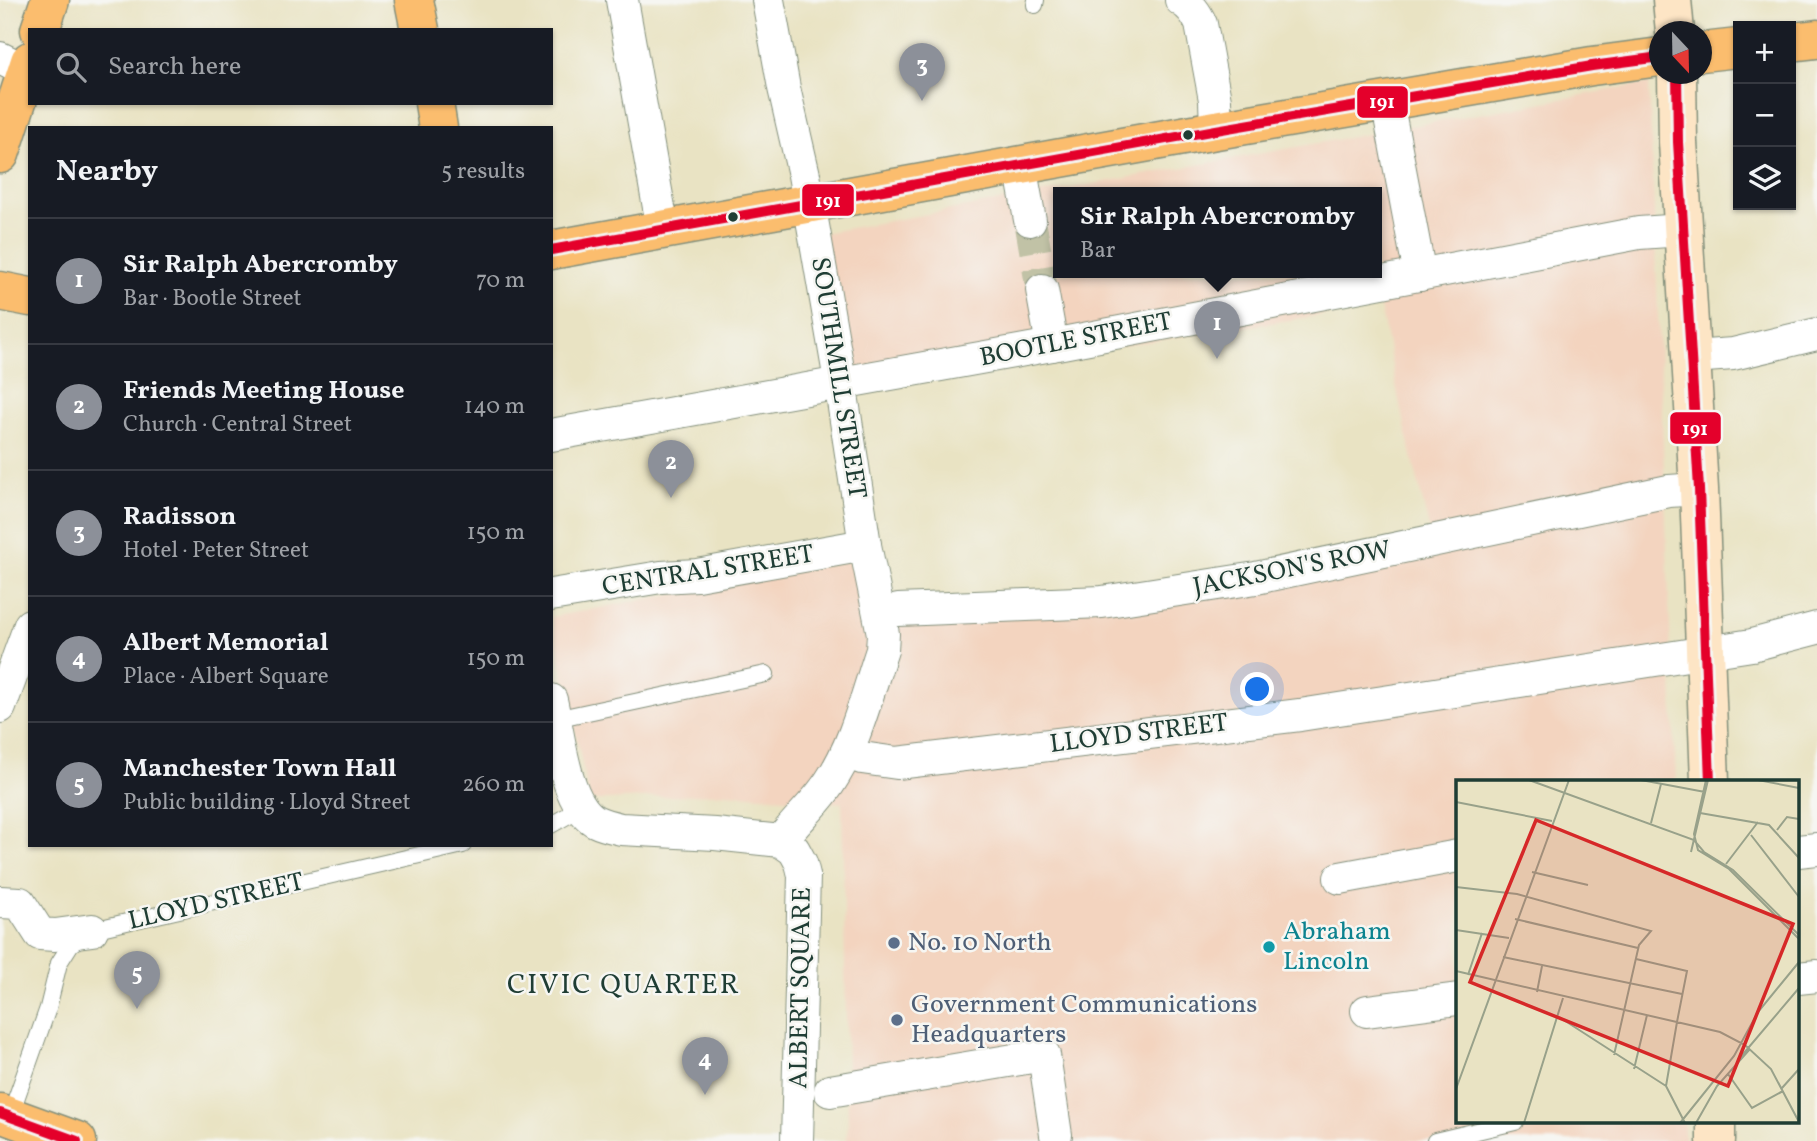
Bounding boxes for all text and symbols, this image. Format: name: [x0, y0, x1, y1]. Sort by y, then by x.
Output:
north arrow: [1649, 21, 1712, 84]
map controls: [1733, 21, 1796, 210]
button: +: [1733, 21, 1796, 84]
search box: [28, 28, 553, 105]
pin: 3: [899, 43, 945, 101]
icon: search: [52, 48, 90, 86]
text: Search here: [108, 49, 241, 85]
button: −: [1733, 84, 1796, 147]
line badge: 191: [1356, 85, 1409, 119]
text: 191: [1369, 90, 1395, 116]
unlabelled marker: [1181, 128, 1195, 142]
button: layers: [1733, 147, 1796, 210]
text: Nearby: [56, 151, 158, 193]
text: 5 results: [441, 156, 525, 188]
line badge: 191: [801, 183, 855, 217]
popup: [1053, 187, 1382, 278]
text: 191: [815, 189, 841, 215]
text: Sir Ralph Abercromby: [1080, 199, 1355, 235]
unlabelled marker: [726, 210, 740, 224]
text: Bar: [1080, 235, 1116, 267]
text: Sir Ralph Abercromby: [123, 247, 398, 283]
street label: SOUTHMILL STREET: [801, 255, 875, 501]
text: 1: [74, 265, 84, 297]
text: 70 m: [476, 265, 525, 297]
text: Bar · Bootle Street: [123, 283, 302, 315]
pin: 1: [1194, 301, 1240, 359]
street label: BOOTLE STREET: [977, 304, 1175, 376]
text: Friends Meeting House: [123, 373, 405, 409]
text: 2: [73, 391, 85, 423]
text: 140 m: [464, 391, 525, 423]
text: Church · Central Street: [123, 409, 352, 441]
line badge: 191: [1669, 411, 1722, 445]
text: 191: [1682, 417, 1708, 443]
pin: 2: [648, 440, 694, 498]
text: Radisson: [123, 499, 236, 535]
text: 3: [73, 517, 85, 549]
text: 150 m: [467, 517, 525, 549]
street label: JACKSON'S ROW: [1190, 532, 1394, 606]
text: Hotel · Peter Street: [123, 535, 309, 567]
street label: CENTRAL STREET: [600, 536, 816, 606]
text: Albert Memorial: [123, 625, 329, 661]
text: 4: [72, 643, 86, 675]
text: 150 m: [467, 643, 525, 675]
text: Place · Albert Square: [123, 661, 329, 693]
your location: [1240, 672, 1274, 706]
street label: LLOYD STREET: [1048, 705, 1230, 763]
text: Manchester Town Hall: [123, 751, 397, 787]
text: 5: [73, 769, 85, 801]
text: 260 m: [462, 769, 525, 801]
inset map: [1456, 780, 1800, 1124]
text: Public building · Lloyd Street: [123, 787, 411, 819]
street label: LLOYD STREET: [125, 864, 307, 940]
street label: ALBERT SQUARE: [781, 887, 821, 1089]
place label: Abraham Lincoln: [1283, 914, 1391, 980]
place label: No. 10 North: [908, 925, 1052, 961]
marker: No. 10 North: [886, 935, 902, 951]
marker: Abraham Lincoln: [1261, 939, 1277, 955]
pin: 5: [114, 951, 160, 1009]
district label: CIVIC QUARTER: [507, 966, 741, 1005]
place label: Government Communications Headquarters: [911, 987, 1257, 1053]
marker: Government Communications Headquarters: [889, 1012, 905, 1028]
pin: 4: [682, 1037, 728, 1095]

